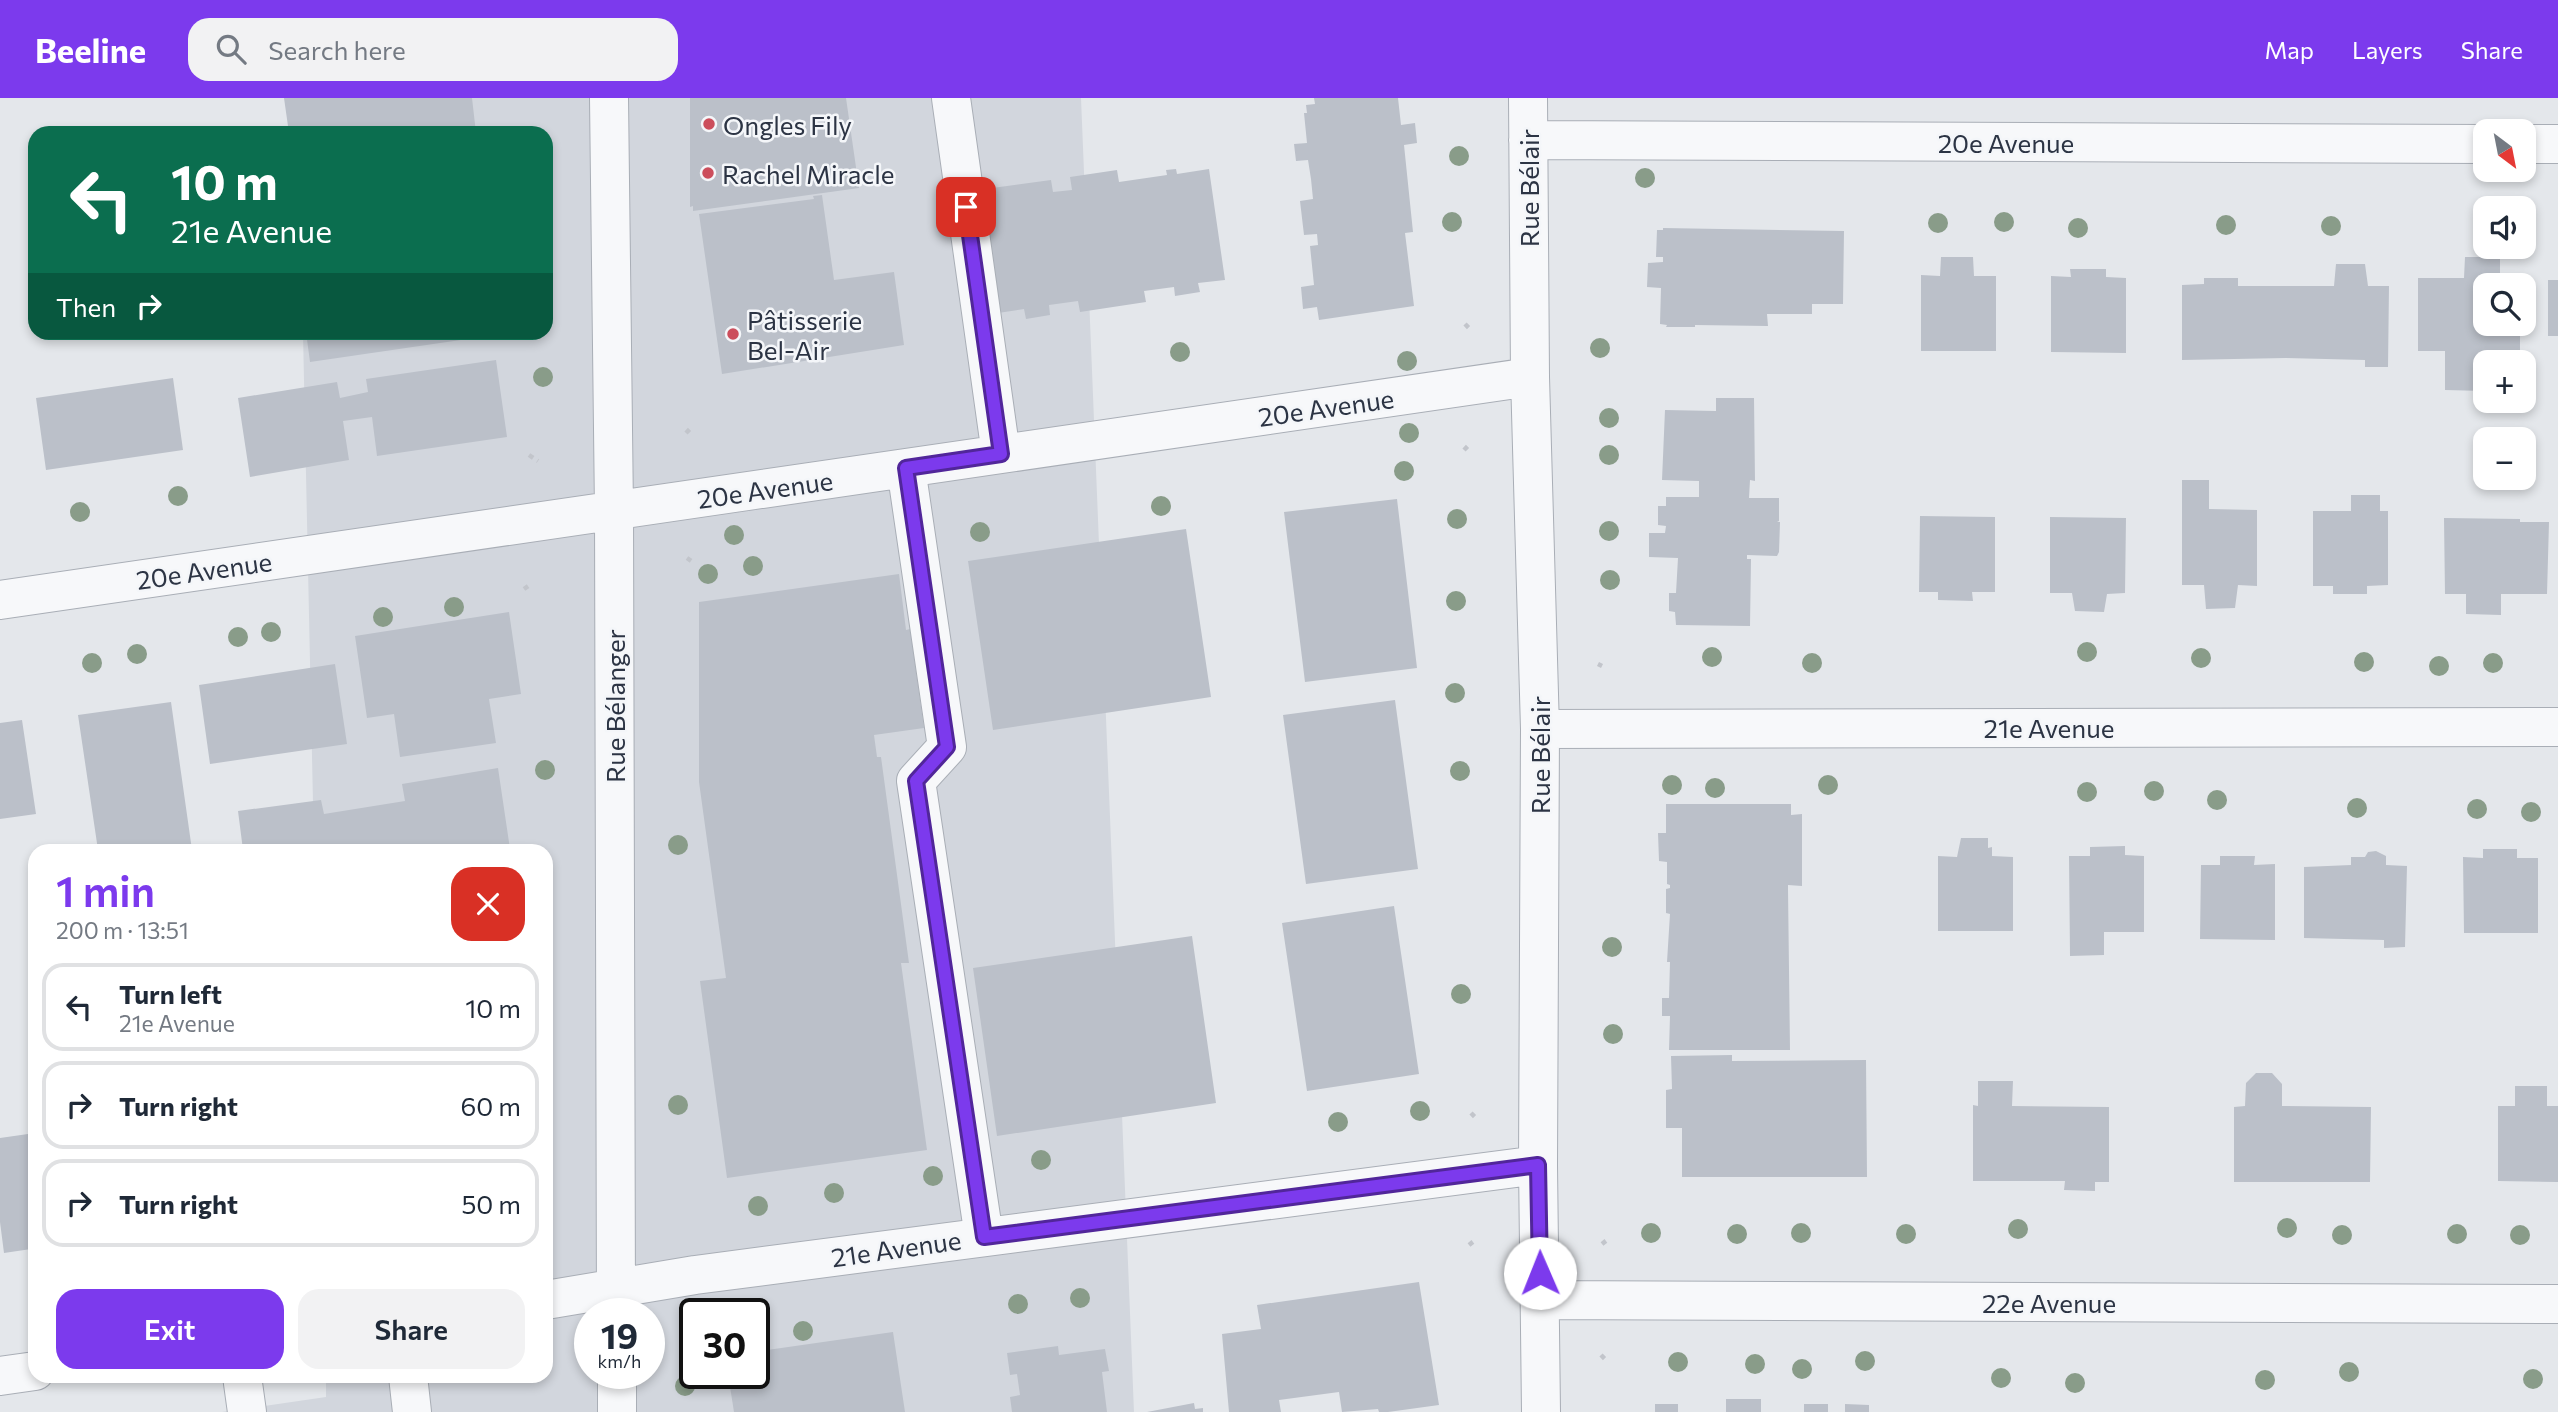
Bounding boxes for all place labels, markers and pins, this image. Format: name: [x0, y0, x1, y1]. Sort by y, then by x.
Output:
place label: Ongles Fily: [723, 109, 852, 140]
marker: Ongles Fily: [701, 116, 717, 132]
place label: Rachel Miracle: [722, 158, 894, 189]
marker: Rachel Miracle: [700, 165, 716, 181]
pin: [936, 177, 996, 237]
place label: Pâtisserie Bel-Air: [747, 304, 862, 365]
marker: Pâtisserie Bel-Air: [725, 326, 741, 342]

